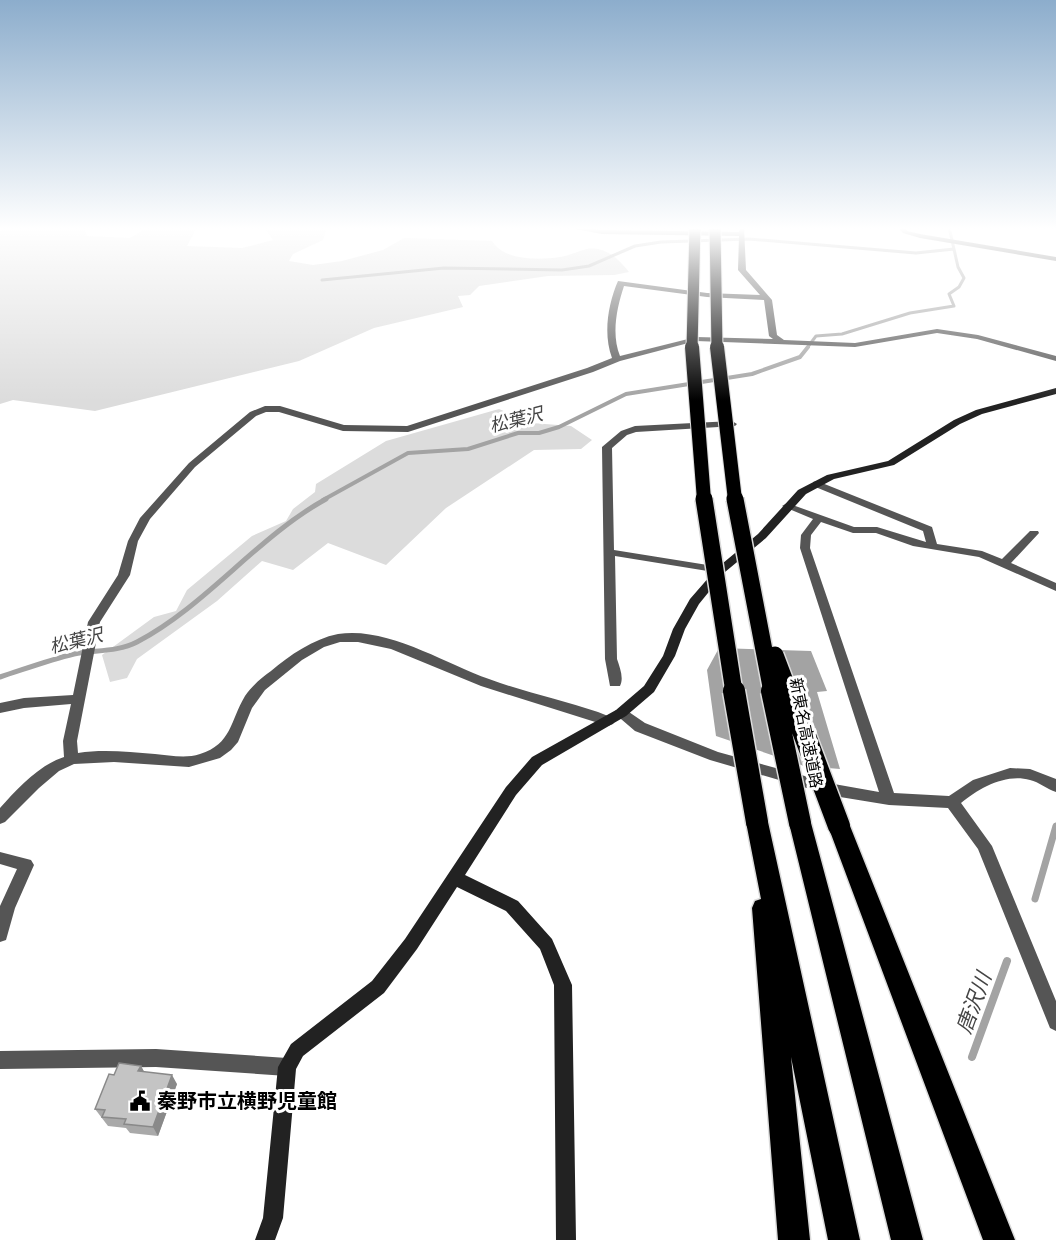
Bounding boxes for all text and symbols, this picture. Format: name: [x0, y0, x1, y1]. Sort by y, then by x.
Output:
water label: 松葉沢: [487, 402, 547, 437]
water label: 松葉沢: [47, 623, 107, 658]
street label: 新東名高速道路: [786, 676, 826, 790]
water label: 唐沢川: [951, 967, 998, 1037]
public building icon: 秦野市立横野児童館: [128, 1089, 152, 1113]
place label: 秦野市立横野児童館: [157, 1089, 337, 1113]

